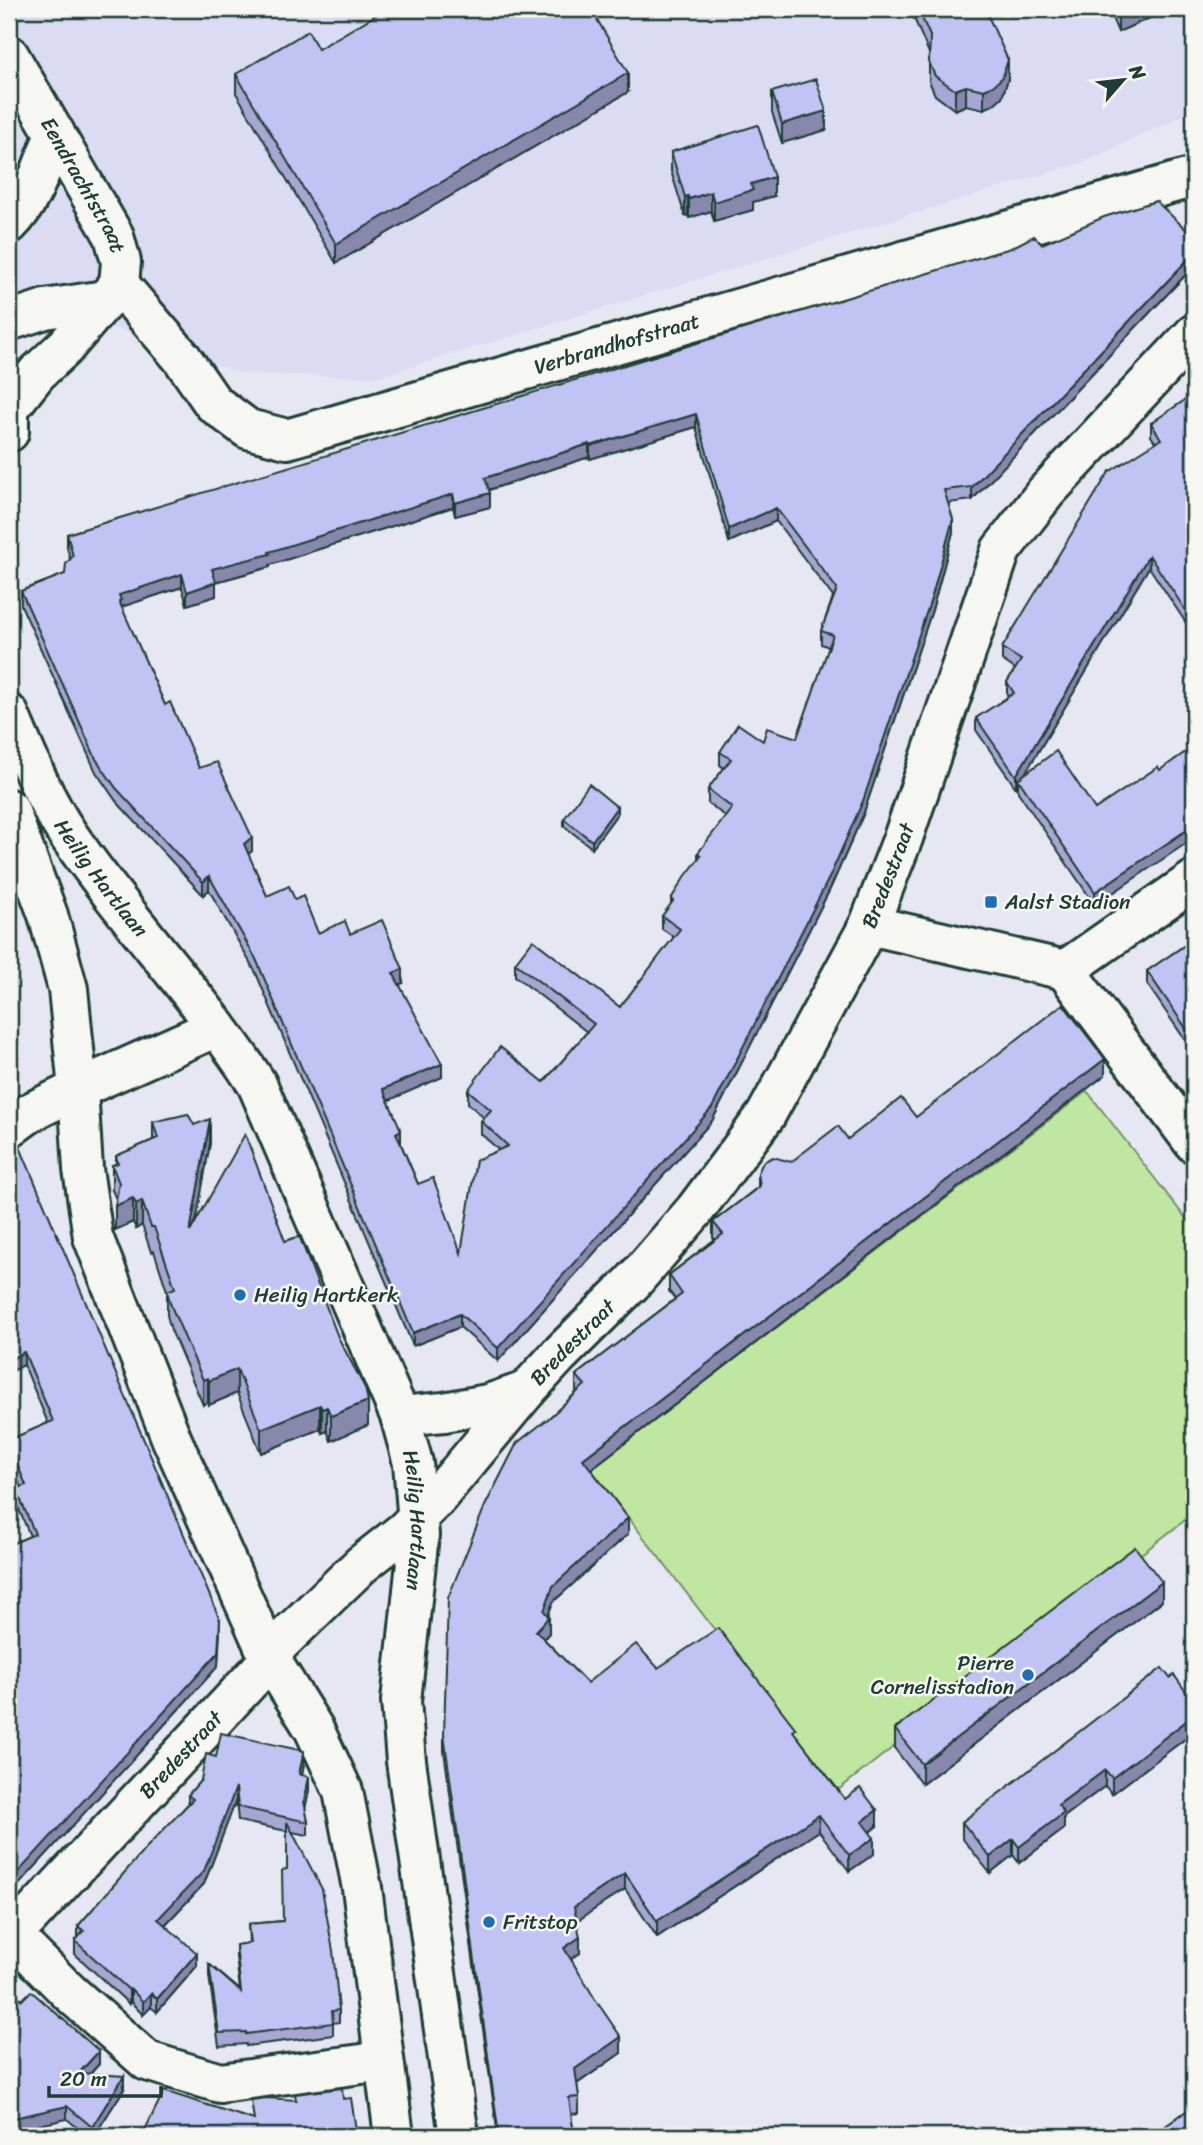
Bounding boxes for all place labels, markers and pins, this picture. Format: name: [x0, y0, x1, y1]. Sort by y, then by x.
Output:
place label: Aalst Stadion: [1004, 883, 1130, 921]
marker: Aalst Stadion: [983, 894, 999, 910]
place label: Heilig Hartkerk: [254, 1276, 399, 1314]
marker: Heilig Hartkerk: [232, 1287, 248, 1303]
place label: Pierre Cornelisstadion: [871, 1644, 1014, 1706]
marker: Pierre Cornelisstadion: [1020, 1667, 1036, 1683]
place label: Fritstop: [503, 1903, 578, 1941]
marker: Fritstop: [481, 1914, 497, 1930]

